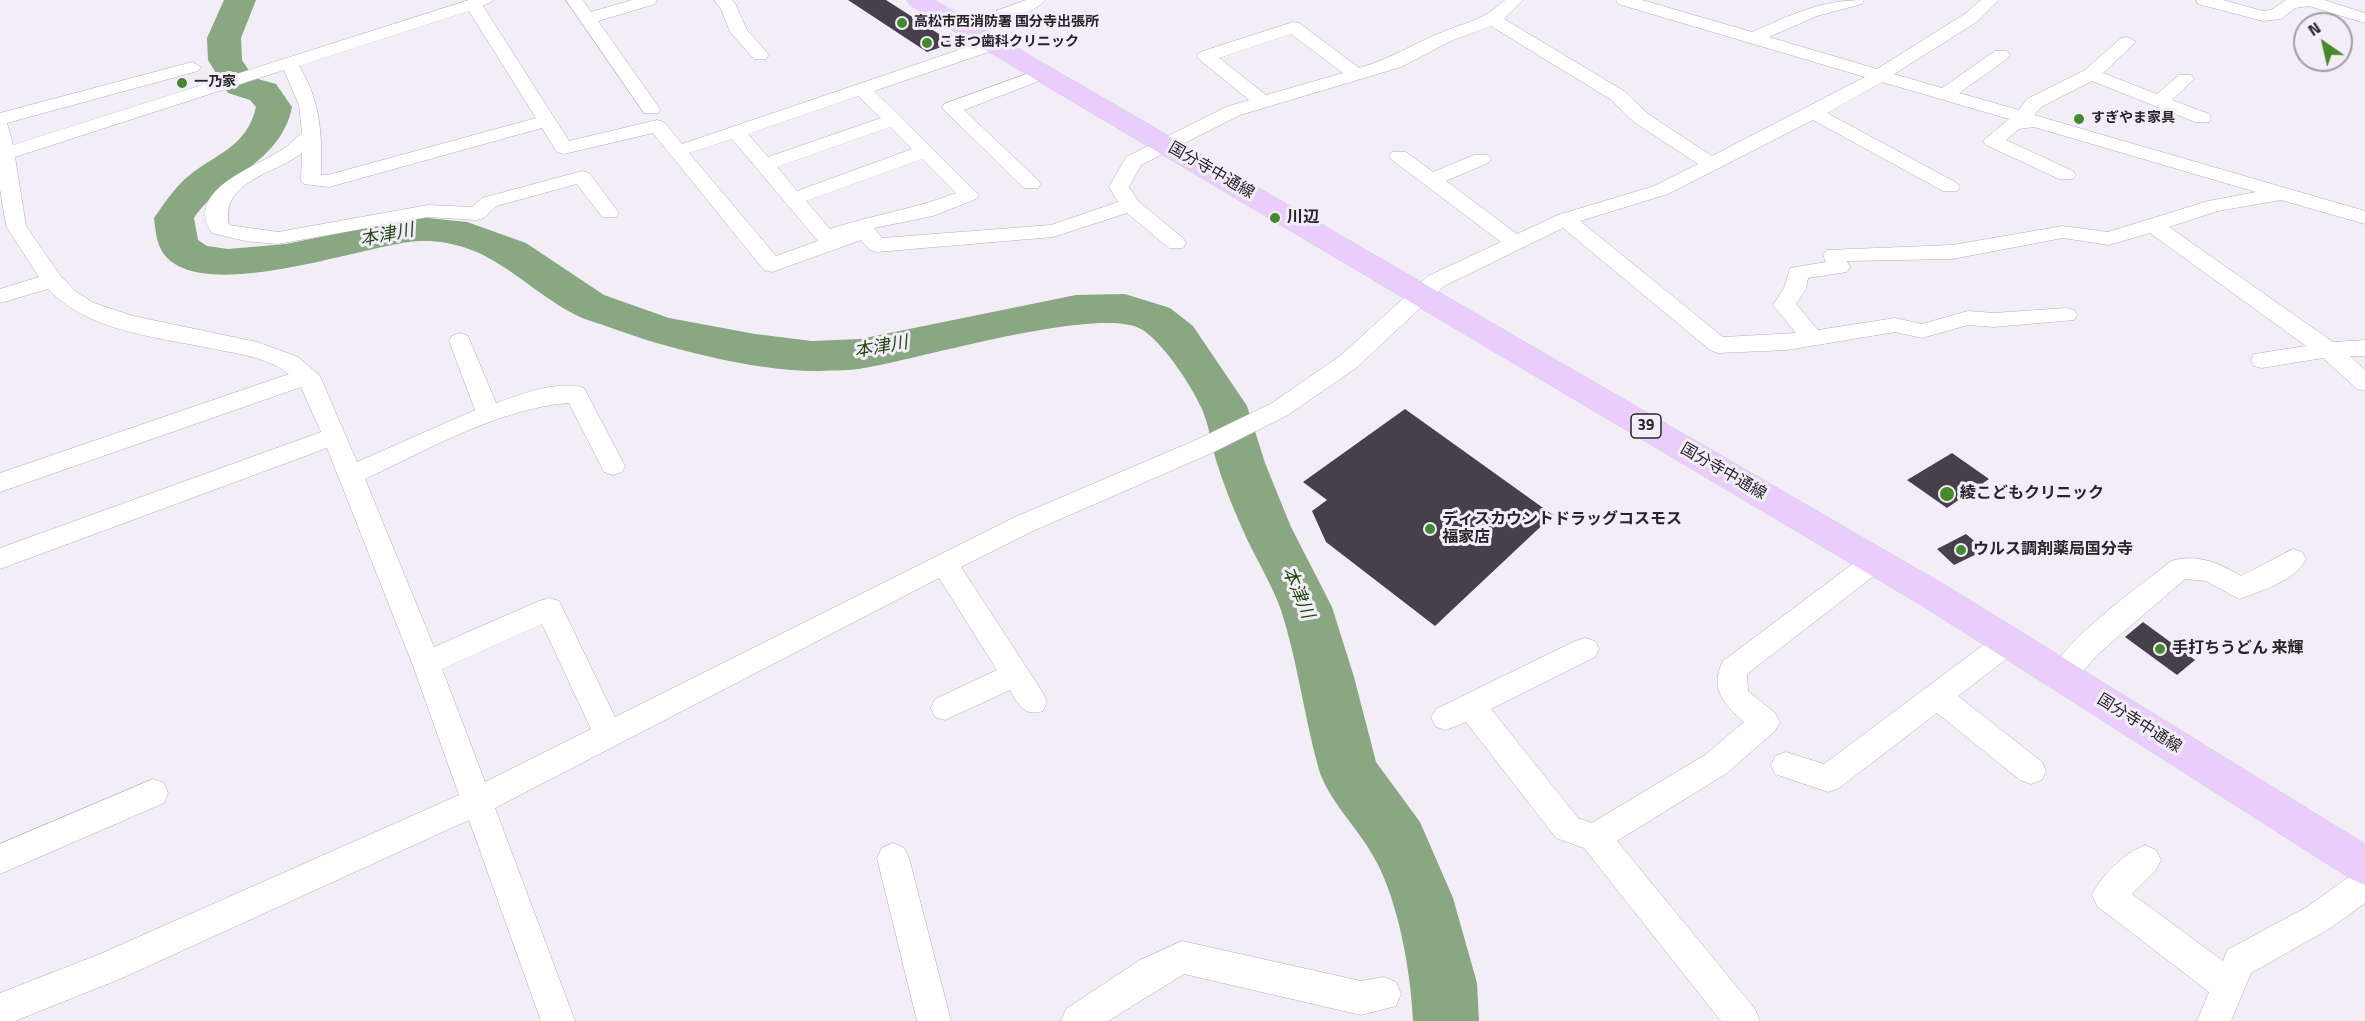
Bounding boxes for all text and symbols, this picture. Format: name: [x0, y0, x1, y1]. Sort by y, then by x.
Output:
north arrow: [2293, 12, 2353, 72]
place label: 高松市西消防署 国分寺出張所: [914, 15, 1099, 31]
marker: 高松市西消防署 国分寺出張所: [895, 16, 909, 30]
text: N: [2303, 16, 2325, 42]
place label: こまつ歯科クリニック: [939, 35, 1079, 51]
marker: こまつ歯科クリニック: [920, 36, 934, 50]
place label: 一乃家: [194, 75, 236, 91]
marker: 一乃家: [175, 76, 189, 90]
place label: すぎやま家具: [2091, 111, 2175, 127]
marker: すぎやま家具: [2072, 112, 2086, 126]
street label: 国分寺中通線: [1165, 139, 1257, 203]
place label: 川辺: [1287, 208, 1319, 228]
marker: 川辺: [1268, 211, 1282, 225]
water label: 本津川: [358, 220, 416, 252]
water label: 本津川: [853, 333, 909, 363]
road number: 39: [1631, 414, 1661, 438]
street label: 国分寺中通線: [1677, 440, 1769, 504]
place label: 綾こどもクリニック: [1960, 484, 2104, 504]
marker: 綾こどもクリニック: [1938, 485, 1956, 503]
place label: ディスカウントドラッグコスモス 福家店: [1442, 510, 1682, 548]
marker: ディスカウントドラッグコスモス 福家店: [1423, 522, 1437, 536]
place label: ウルス調剤薬局国分寺: [1973, 540, 2133, 560]
marker: ウルス調剤薬局国分寺: [1954, 543, 1968, 557]
water label: 本津川: [1277, 564, 1317, 622]
place label: 手打ちうどん 来輝: [2172, 639, 2304, 659]
marker: 手打ちうどん 来輝: [2153, 642, 2167, 656]
street label: 国分寺中通線: [2093, 690, 2185, 758]

